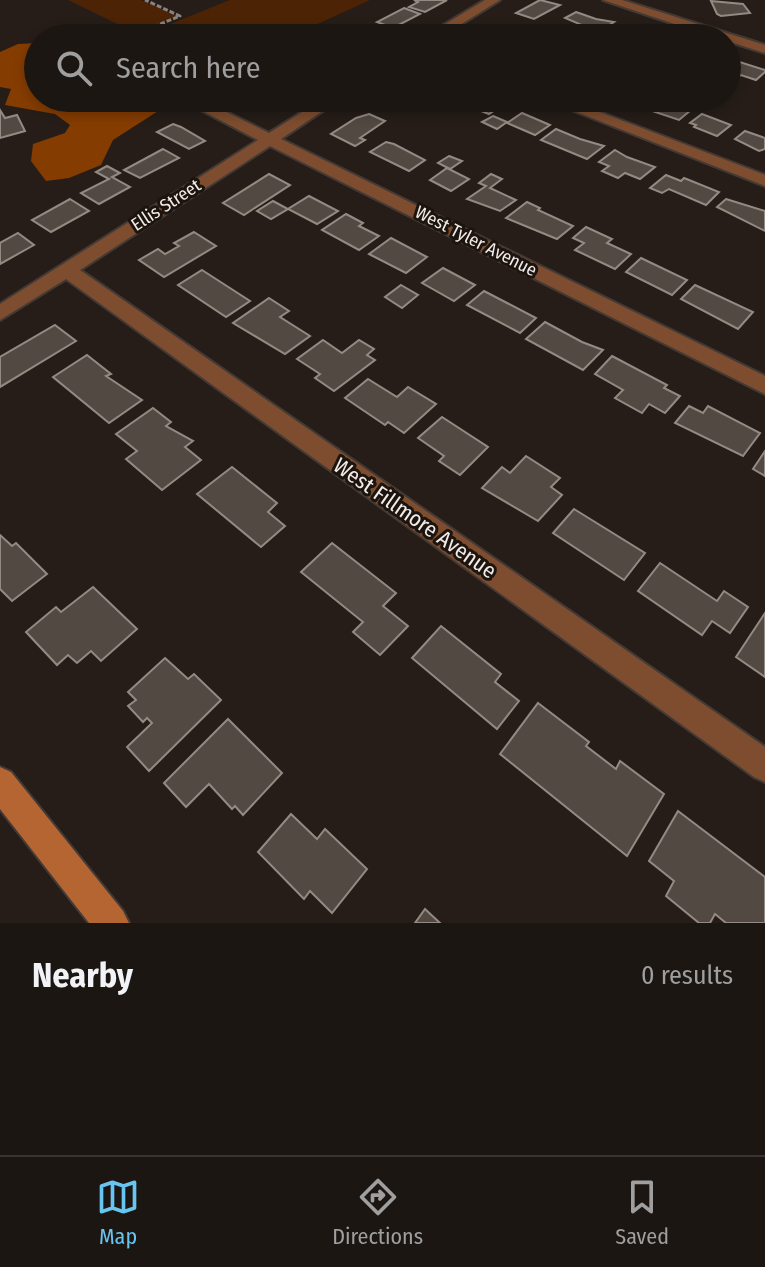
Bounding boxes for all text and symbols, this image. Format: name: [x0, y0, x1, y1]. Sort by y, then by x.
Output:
search box: [24, 24, 741, 112]
icon: search: [52, 46, 96, 90]
text: Search here: [116, 50, 261, 86]
street label: Ellis Street: [127, 174, 205, 236]
street label: West Tyler Avenue: [411, 201, 541, 281]
street label: West Fillmore Avenue: [328, 452, 502, 584]
text: Nearby: [32, 955, 133, 996]
text: 0 results: [641, 960, 733, 991]
tab: Map: [96, 1175, 140, 1250]
tab: Directions: [332, 1175, 423, 1250]
tab: Saved: [615, 1175, 669, 1250]

